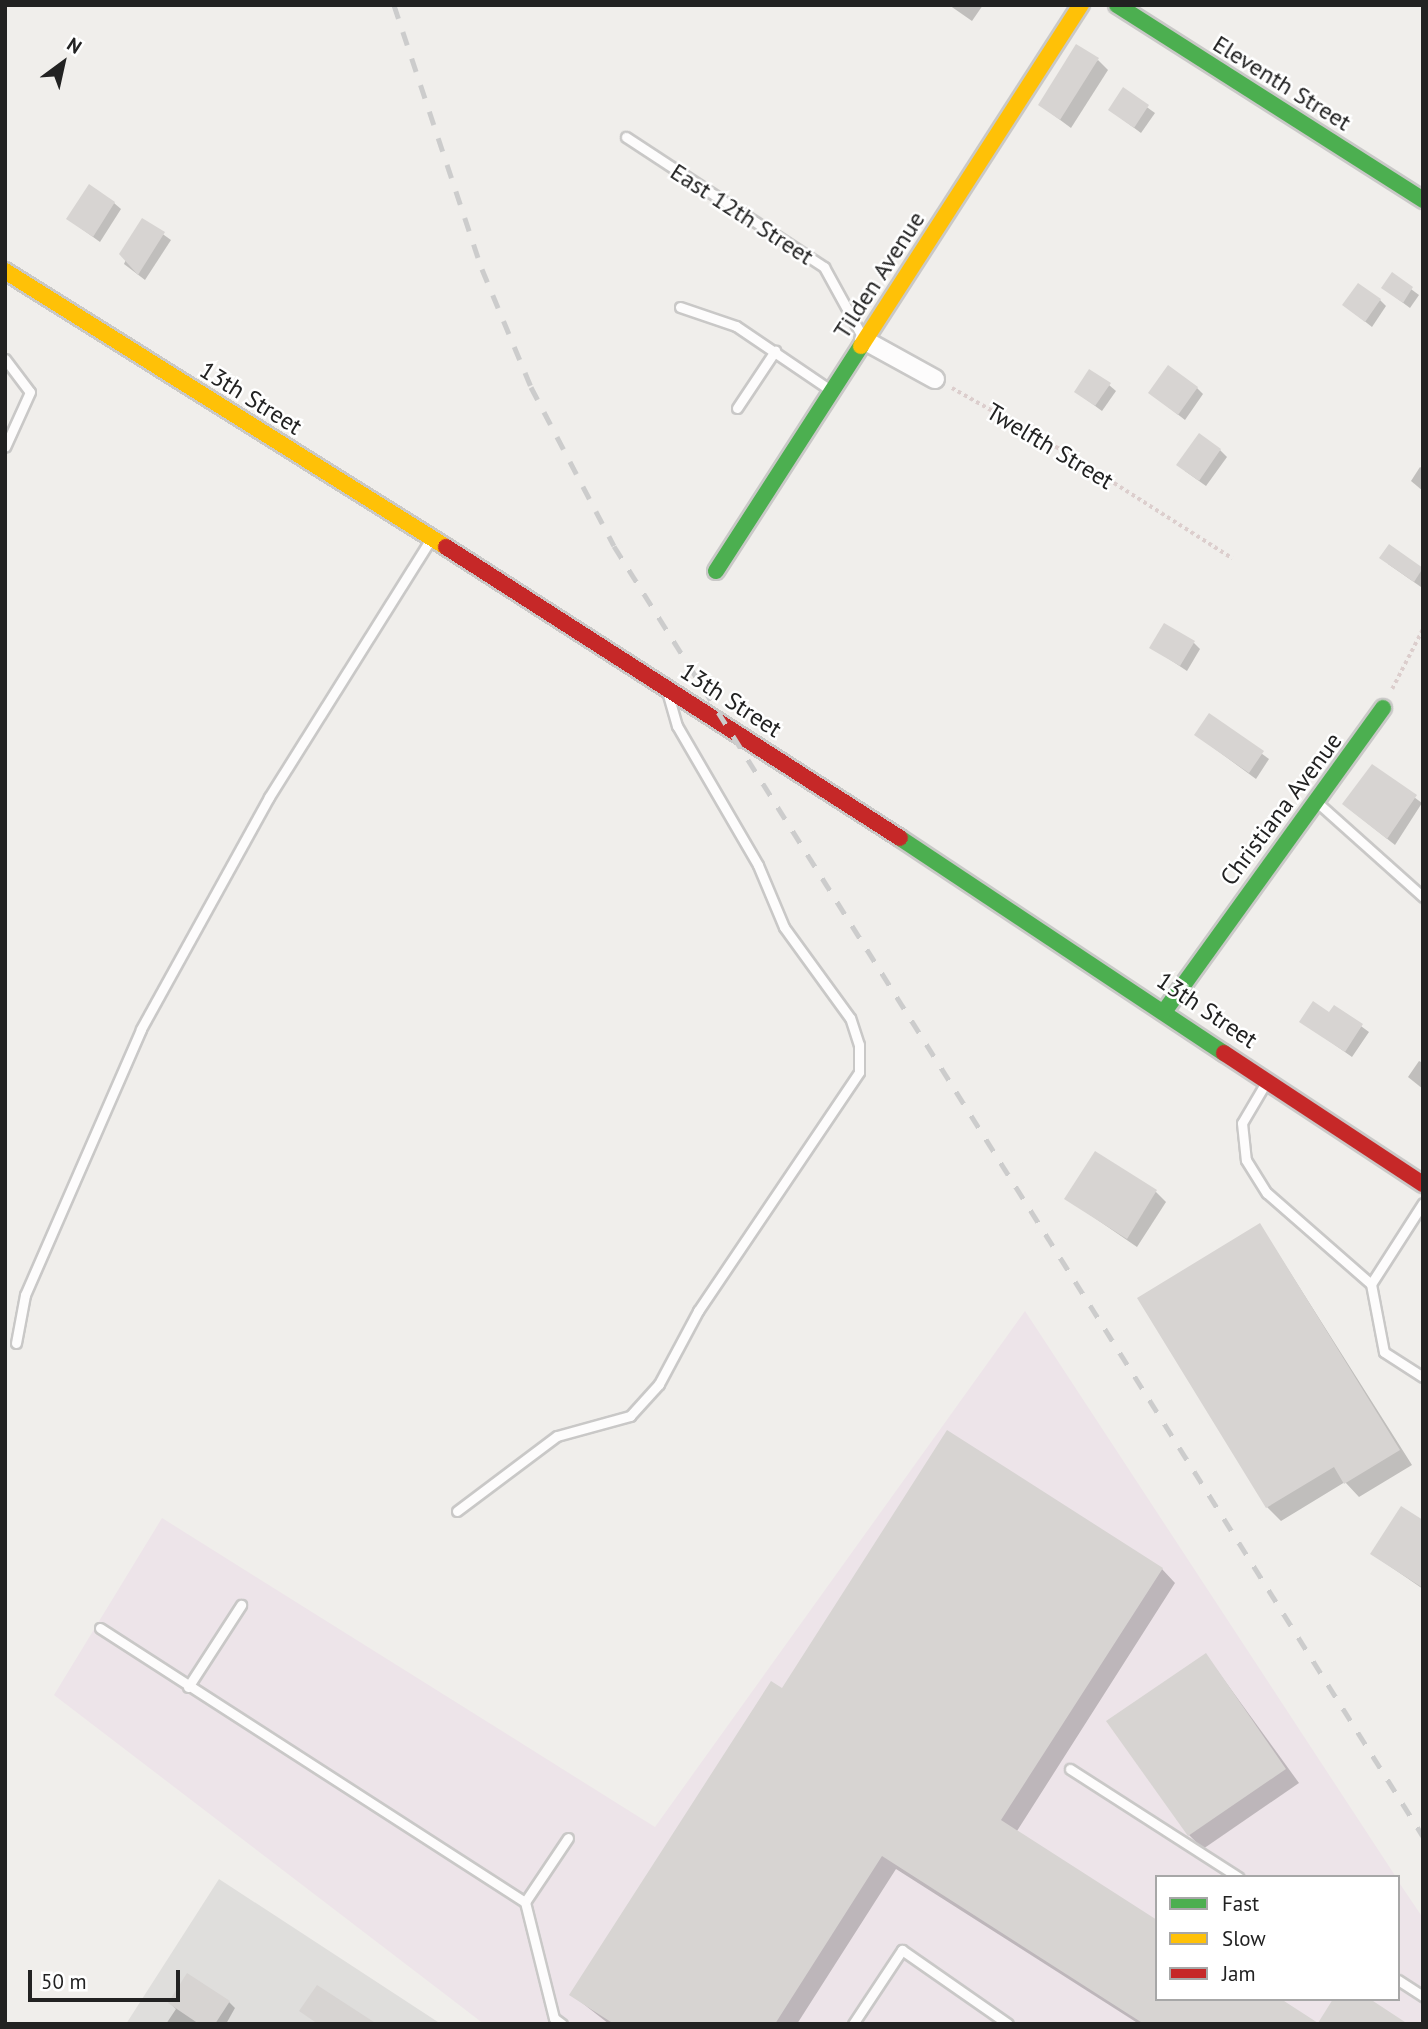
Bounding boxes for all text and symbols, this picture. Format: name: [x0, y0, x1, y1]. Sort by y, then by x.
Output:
north arrow: [28, 28, 98, 98]
street label: Eleventh Street: [1208, 29, 1356, 137]
text: N: [63, 32, 86, 59]
street label: East 12th Street: [665, 157, 819, 271]
street label: Tilden Avenue: [827, 206, 931, 344]
street label: 13th Street: [195, 355, 307, 441]
street label: Twelfth Street: [981, 397, 1119, 495]
street label: 13th Street: [675, 657, 787, 743]
street label: Christiana Avenue: [1214, 727, 1348, 891]
street label: 13th Street: [1151, 966, 1263, 1054]
legend: [1155, 1875, 1400, 2001]
text: Fast: [1222, 1890, 1259, 1917]
text: Slow: [1222, 1925, 1266, 1952]
scale bar: [32, 1955, 184, 1999]
text: Jam: [1222, 1960, 1256, 1987]
text: 50 m: [41, 1968, 87, 1995]

